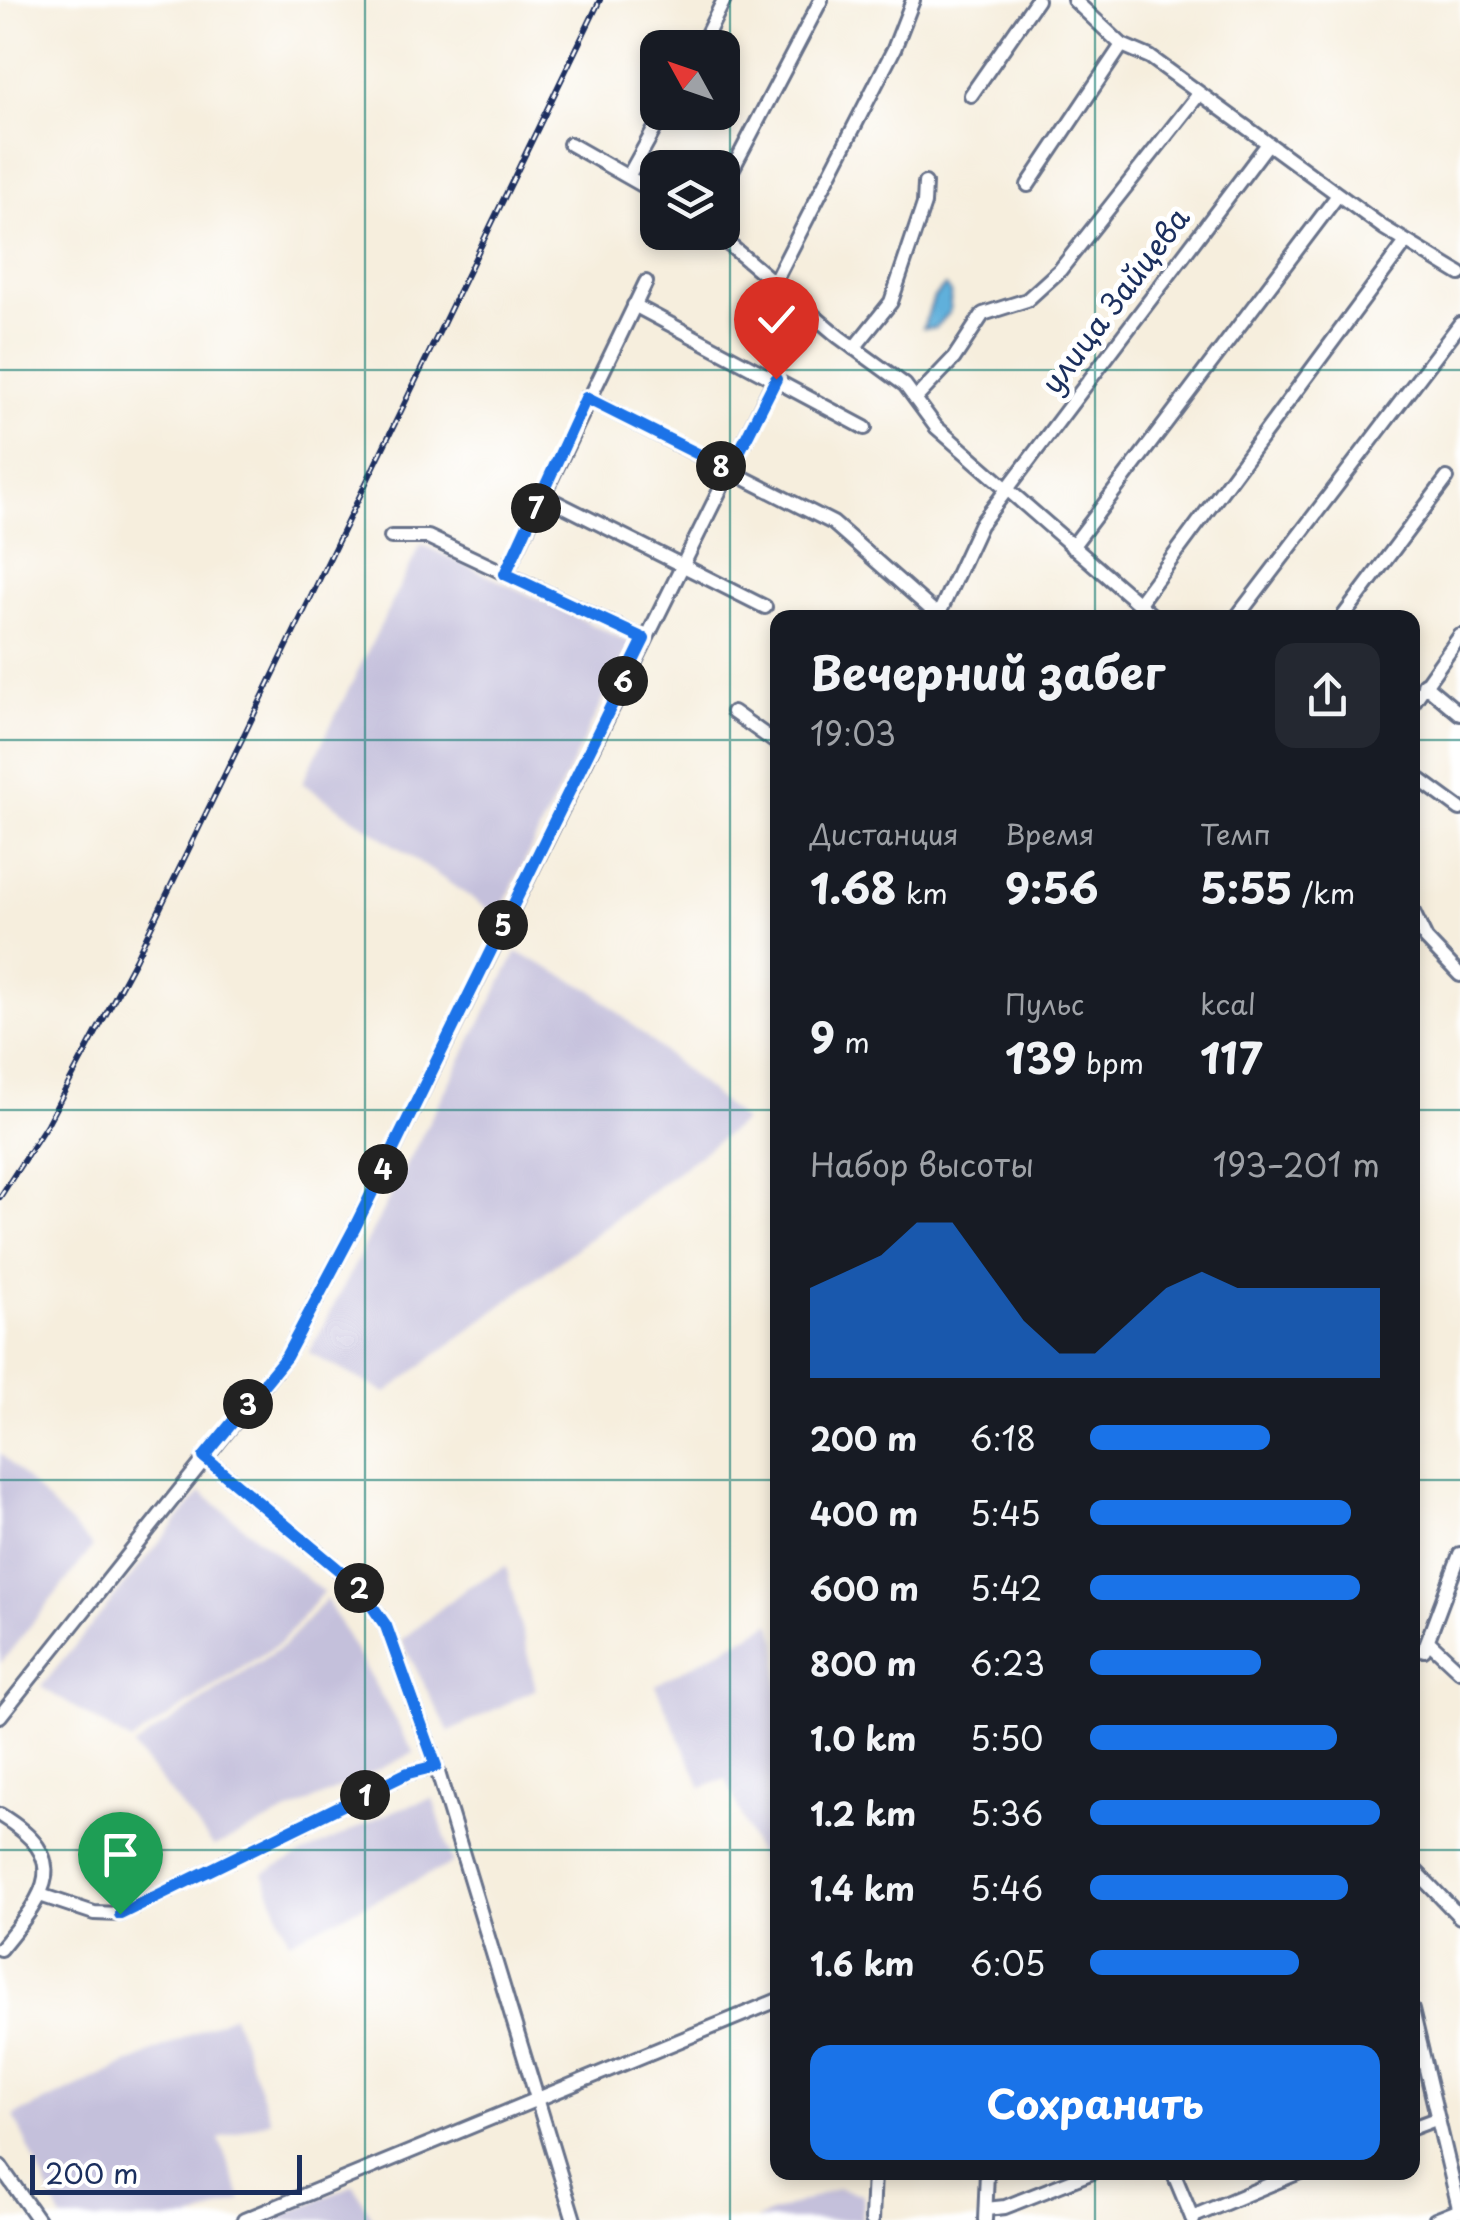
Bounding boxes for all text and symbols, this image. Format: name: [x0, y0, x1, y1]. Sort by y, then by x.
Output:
north arrow: [640, 30, 740, 130]
map controls: [640, 30, 740, 250]
button: layers: [640, 150, 740, 250]
street label: улица Зайцева: [1029, 196, 1199, 402]
pin: [734, 277, 819, 380]
icon: check: [749, 292, 804, 347]
pin: 8: [696, 441, 746, 491]
text: 8: [712, 444, 730, 487]
pin: 7: [511, 483, 561, 533]
text: 7: [528, 486, 544, 529]
text: Вечерний забег: [810, 637, 1165, 705]
button: share: [1275, 643, 1380, 748]
pin: 6: [598, 656, 648, 706]
text: 6: [613, 659, 633, 702]
text: 19:03: [810, 709, 896, 757]
text: Дистанция: [810, 812, 959, 855]
text: Время: [1005, 812, 1094, 855]
text: Темп: [1200, 812, 1271, 855]
text: 1.68: [810, 855, 897, 918]
text: 9:56: [1005, 855, 1099, 918]
text: 5:55: [1200, 855, 1293, 918]
text: km: [897, 871, 948, 914]
text: /km: [1293, 871, 1355, 914]
pin: 5: [478, 900, 528, 950]
text: 5: [494, 903, 512, 946]
text: Пульс: [1005, 982, 1084, 1025]
text: kcal: [1200, 982, 1256, 1025]
text: 9: [810, 1004, 835, 1067]
text: m: [835, 1020, 870, 1063]
text: 139: [1005, 1025, 1077, 1088]
text: 117: [1200, 1025, 1262, 1088]
text: bpm: [1077, 1041, 1144, 1084]
text: Набор высоты: [810, 1140, 1034, 1188]
text: 193–201 m: [1213, 1140, 1380, 1188]
pin: 4: [358, 1144, 408, 1194]
text: 4: [373, 1147, 393, 1190]
pin: 3: [223, 1379, 273, 1429]
text: 3: [239, 1382, 257, 1425]
text: 200 m: [810, 1414, 917, 1462]
text: 6:18: [970, 1414, 1036, 1462]
text: 400 m: [810, 1489, 918, 1537]
text: 5:45: [970, 1489, 1041, 1537]
pin: 2: [334, 1563, 384, 1613]
text: 600 m: [810, 1564, 919, 1612]
text: 5:42: [970, 1564, 1042, 1612]
text: 2: [349, 1566, 369, 1609]
text: 800 m: [810, 1639, 917, 1687]
text: 6:23: [970, 1639, 1045, 1687]
text: 1.0 km: [810, 1714, 916, 1762]
text: 5:50: [970, 1714, 1044, 1762]
pin: 1: [340, 1770, 390, 1820]
text: 1: [358, 1773, 372, 1816]
text: 1.2 km: [810, 1789, 916, 1837]
text: 5:36: [970, 1789, 1043, 1837]
pin: [78, 1812, 163, 1915]
icon: arrive: [93, 1827, 148, 1882]
text: 1.4 km: [810, 1864, 915, 1912]
text: 5:46: [970, 1864, 1043, 1912]
text: 1.6 km: [810, 1939, 915, 1987]
text: 6:05: [970, 1939, 1045, 1987]
button: Сохранить: [810, 2045, 1380, 2160]
scale bar: [30, 2150, 302, 2194]
text: 200 m: [45, 2151, 138, 2194]

